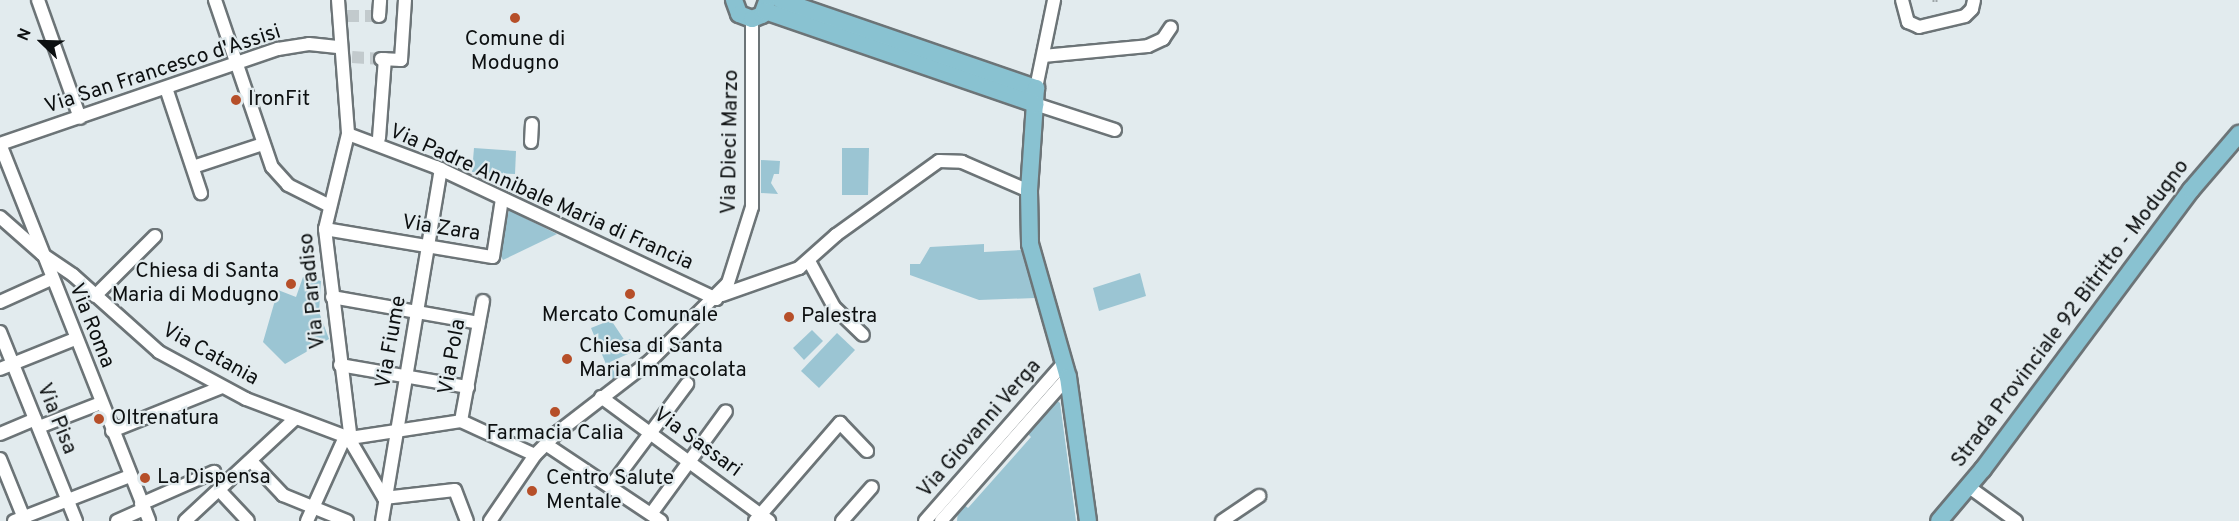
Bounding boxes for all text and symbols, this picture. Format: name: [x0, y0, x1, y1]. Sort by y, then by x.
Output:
marker: Comune di Modugno: [508, 11, 522, 25]
north arrow: [12, 12, 72, 72]
street label: Via San Francesco d'Assisi: [42, 20, 284, 120]
text: N: [14, 26, 37, 44]
place label: Comune di Modugno: [465, 27, 565, 77]
street label: Via Dieci Marzo: [717, 69, 745, 215]
place label: IronFit: [248, 87, 310, 113]
marker: IronFit: [229, 93, 243, 107]
street label: Via Padre Annibale Maria di Francia: [385, 119, 697, 277]
street label: Strada Provinciale 92 Bitritto - Modugno: [1947, 155, 2195, 473]
street label: Via Zara: [400, 210, 482, 248]
street label: Via Paradiso: [294, 232, 332, 350]
place label: Chiesa di Santa Maria di Modugno: [112, 259, 279, 309]
marker: Chiesa di Santa Maria di Modugno: [284, 277, 298, 291]
street label: Via Roma: [63, 280, 119, 372]
marker: Mercato Comunale: [623, 287, 637, 301]
street label: Via Fiume: [371, 294, 413, 390]
place label: Mercato Comunale: [542, 303, 718, 329]
place label: Palestra: [801, 304, 877, 330]
marker: Palestra: [782, 310, 796, 324]
street label: Via Pola: [434, 317, 472, 397]
street label: Via Catania: [157, 318, 263, 392]
place label: Chiesa di Santa Maria Immacolata: [579, 334, 747, 384]
marker: Chiesa di Santa Maria Immacolata: [560, 352, 574, 366]
street label: Via Giovanni Verga: [913, 354, 1047, 504]
street label: Via Pisa: [30, 380, 82, 458]
street label: Via Sassari: [648, 403, 746, 483]
marker: Farmacia Calia: [548, 405, 562, 419]
place label: Oltrenatura: [111, 406, 219, 432]
marker: Oltrenatura: [92, 412, 106, 426]
place label: Farmacia Calia: [486, 421, 624, 447]
place label: La Dispensa: [157, 465, 270, 491]
place label: Centro Salute Mentale: [546, 466, 674, 516]
marker: La Dispensa: [138, 471, 152, 485]
marker: Centro Salute Mentale: [523, 482, 541, 500]

